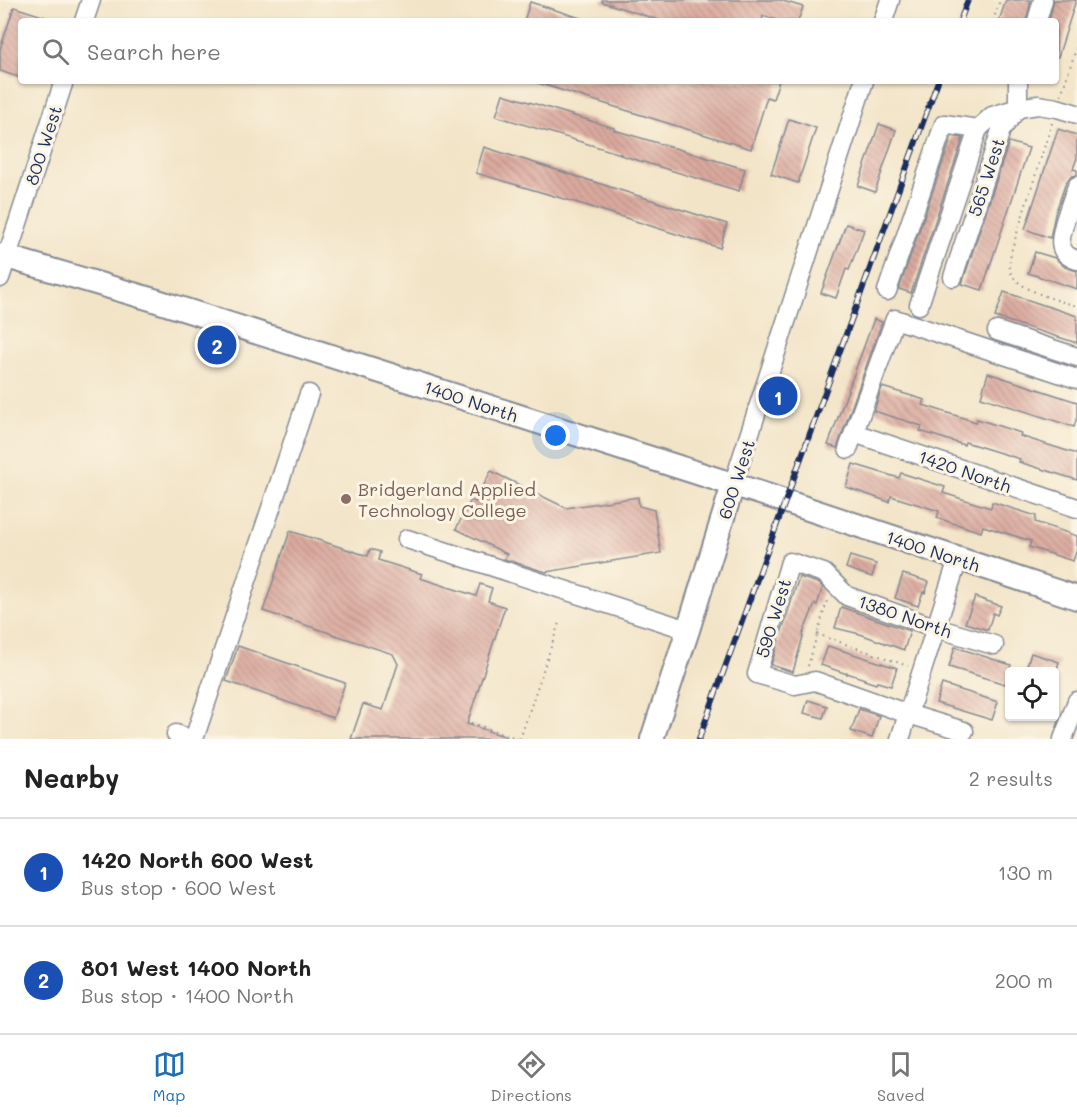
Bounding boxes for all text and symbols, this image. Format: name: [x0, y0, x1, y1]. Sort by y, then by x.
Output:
search box: [18, 18, 1059, 84]
icon: search: [39, 35, 72, 68]
text: Search here: [87, 37, 221, 66]
street label: 800 West: [19, 102, 67, 188]
street label: 565 West: [962, 135, 1010, 219]
pin: 2: [198, 322, 236, 368]
street label: 1400 North: [421, 374, 521, 428]
pin: 1: [758, 374, 798, 418]
your location: [541, 421, 570, 450]
street label: 600 West: [712, 436, 760, 522]
street label: 1420 North: [915, 444, 1015, 498]
place label: Bridgerland Applied Technology College: [358, 477, 536, 522]
marker: Bridgerland Applied Technology College: [339, 492, 353, 506]
street label: 1400 North: [883, 524, 983, 578]
street label: 590 West: [750, 575, 796, 661]
street label: 1380 North: [855, 589, 955, 643]
map controls: [1005, 667, 1059, 721]
button: locate: [1005, 667, 1059, 721]
text: Nearby: [24, 761, 119, 795]
text: 2 results: [969, 765, 1053, 791]
text: 1420 North 600 West: [81, 845, 313, 874]
text: 1: [39, 859, 48, 885]
text: 130 m: [998, 859, 1053, 885]
text: Bus stop · 600 West: [81, 874, 276, 900]
text: 801 West 1400 North: [81, 953, 311, 982]
text: 2: [38, 967, 49, 993]
text: 200 m: [995, 967, 1053, 993]
text: Bus stop · 1400 North: [81, 982, 293, 1008]
tab: Map: [153, 1048, 186, 1105]
tab: Directions: [491, 1048, 572, 1105]
tab: Saved: [877, 1048, 924, 1105]

